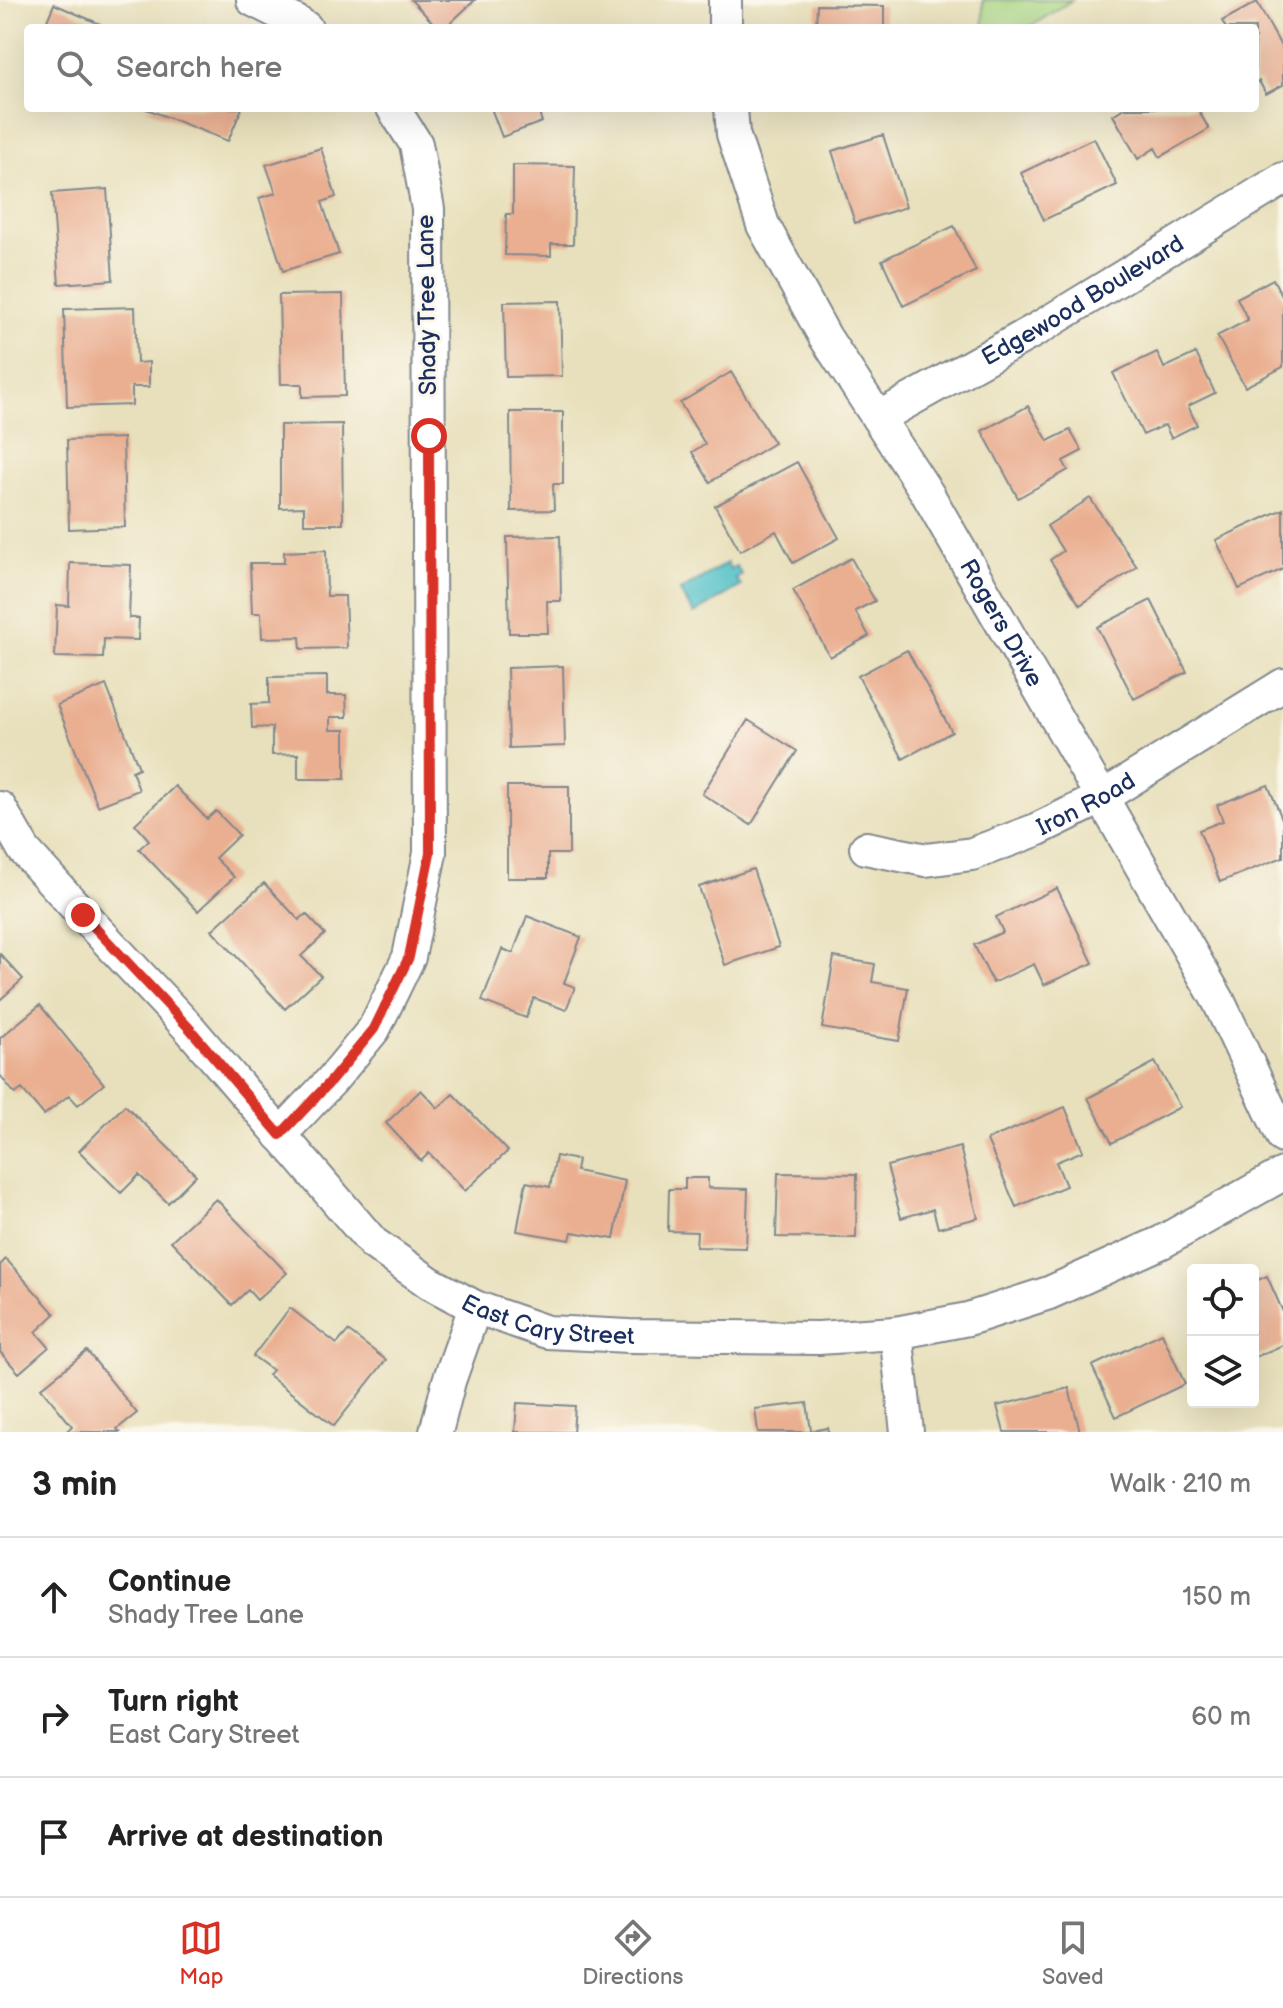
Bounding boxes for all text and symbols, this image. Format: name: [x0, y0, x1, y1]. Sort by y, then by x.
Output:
search box: [24, 24, 1259, 112]
icon: search: [52, 46, 96, 90]
text: Search here: [116, 50, 282, 86]
street label: Shady Tree Lane: [411, 214, 443, 396]
street label: Edgewood Boulevard: [976, 229, 1189, 372]
route start: [411, 418, 447, 454]
street label: Rogers Drive: [954, 554, 1050, 692]
street label: Iron Road: [1032, 766, 1140, 842]
route end: [65, 897, 101, 933]
map controls: [1187, 1264, 1259, 1408]
button: locate: [1187, 1264, 1259, 1336]
street label: East Cary Street: [457, 1288, 635, 1351]
button: layers: [1187, 1336, 1259, 1408]
text: 3 min: [32, 1464, 117, 1505]
text: Walk · 210 m: [1110, 1469, 1251, 1500]
text: Continue: [108, 1564, 231, 1600]
icon: ahead: [32, 1575, 76, 1619]
text: 150 m: [1182, 1582, 1251, 1613]
text: Shady Tree Lane: [108, 1600, 304, 1631]
text: Turn right: [108, 1684, 239, 1720]
icon: right: [32, 1695, 76, 1739]
text: 60 m: [1191, 1702, 1251, 1733]
text: East Cary Street: [108, 1720, 300, 1751]
icon: arrive: [32, 1815, 76, 1859]
text: Arrive at destination: [108, 1819, 384, 1855]
tab: Map: [179, 1916, 224, 1991]
tab: Directions: [582, 1916, 683, 1991]
tab: Saved: [1042, 1916, 1104, 1991]

